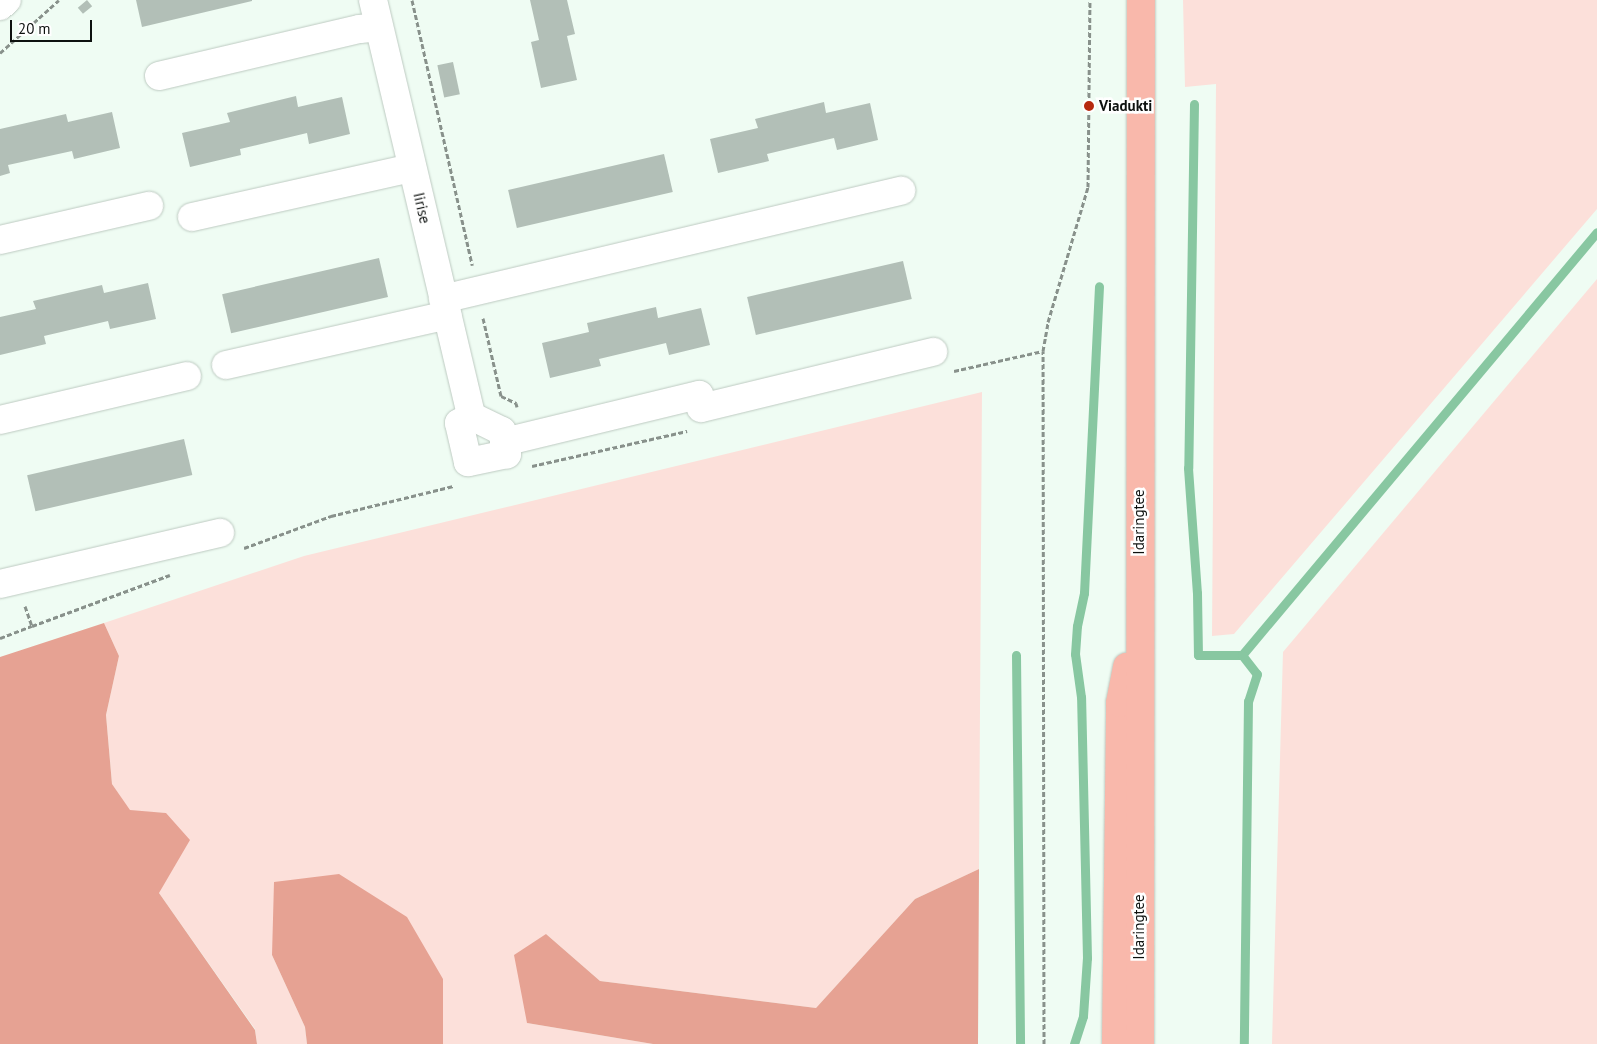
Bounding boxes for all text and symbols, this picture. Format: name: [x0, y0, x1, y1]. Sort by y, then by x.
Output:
scale bar: [12, 10, 95, 42]
text: 20 m: [18, 19, 51, 38]
place label: Viadukti: [1099, 97, 1152, 115]
marker: Viadukti: [1083, 100, 1095, 112]
street label: Iirise: [410, 191, 434, 225]
street label: Idaringtee: [1130, 489, 1148, 555]
street label: Idaringtee: [1130, 894, 1148, 960]

